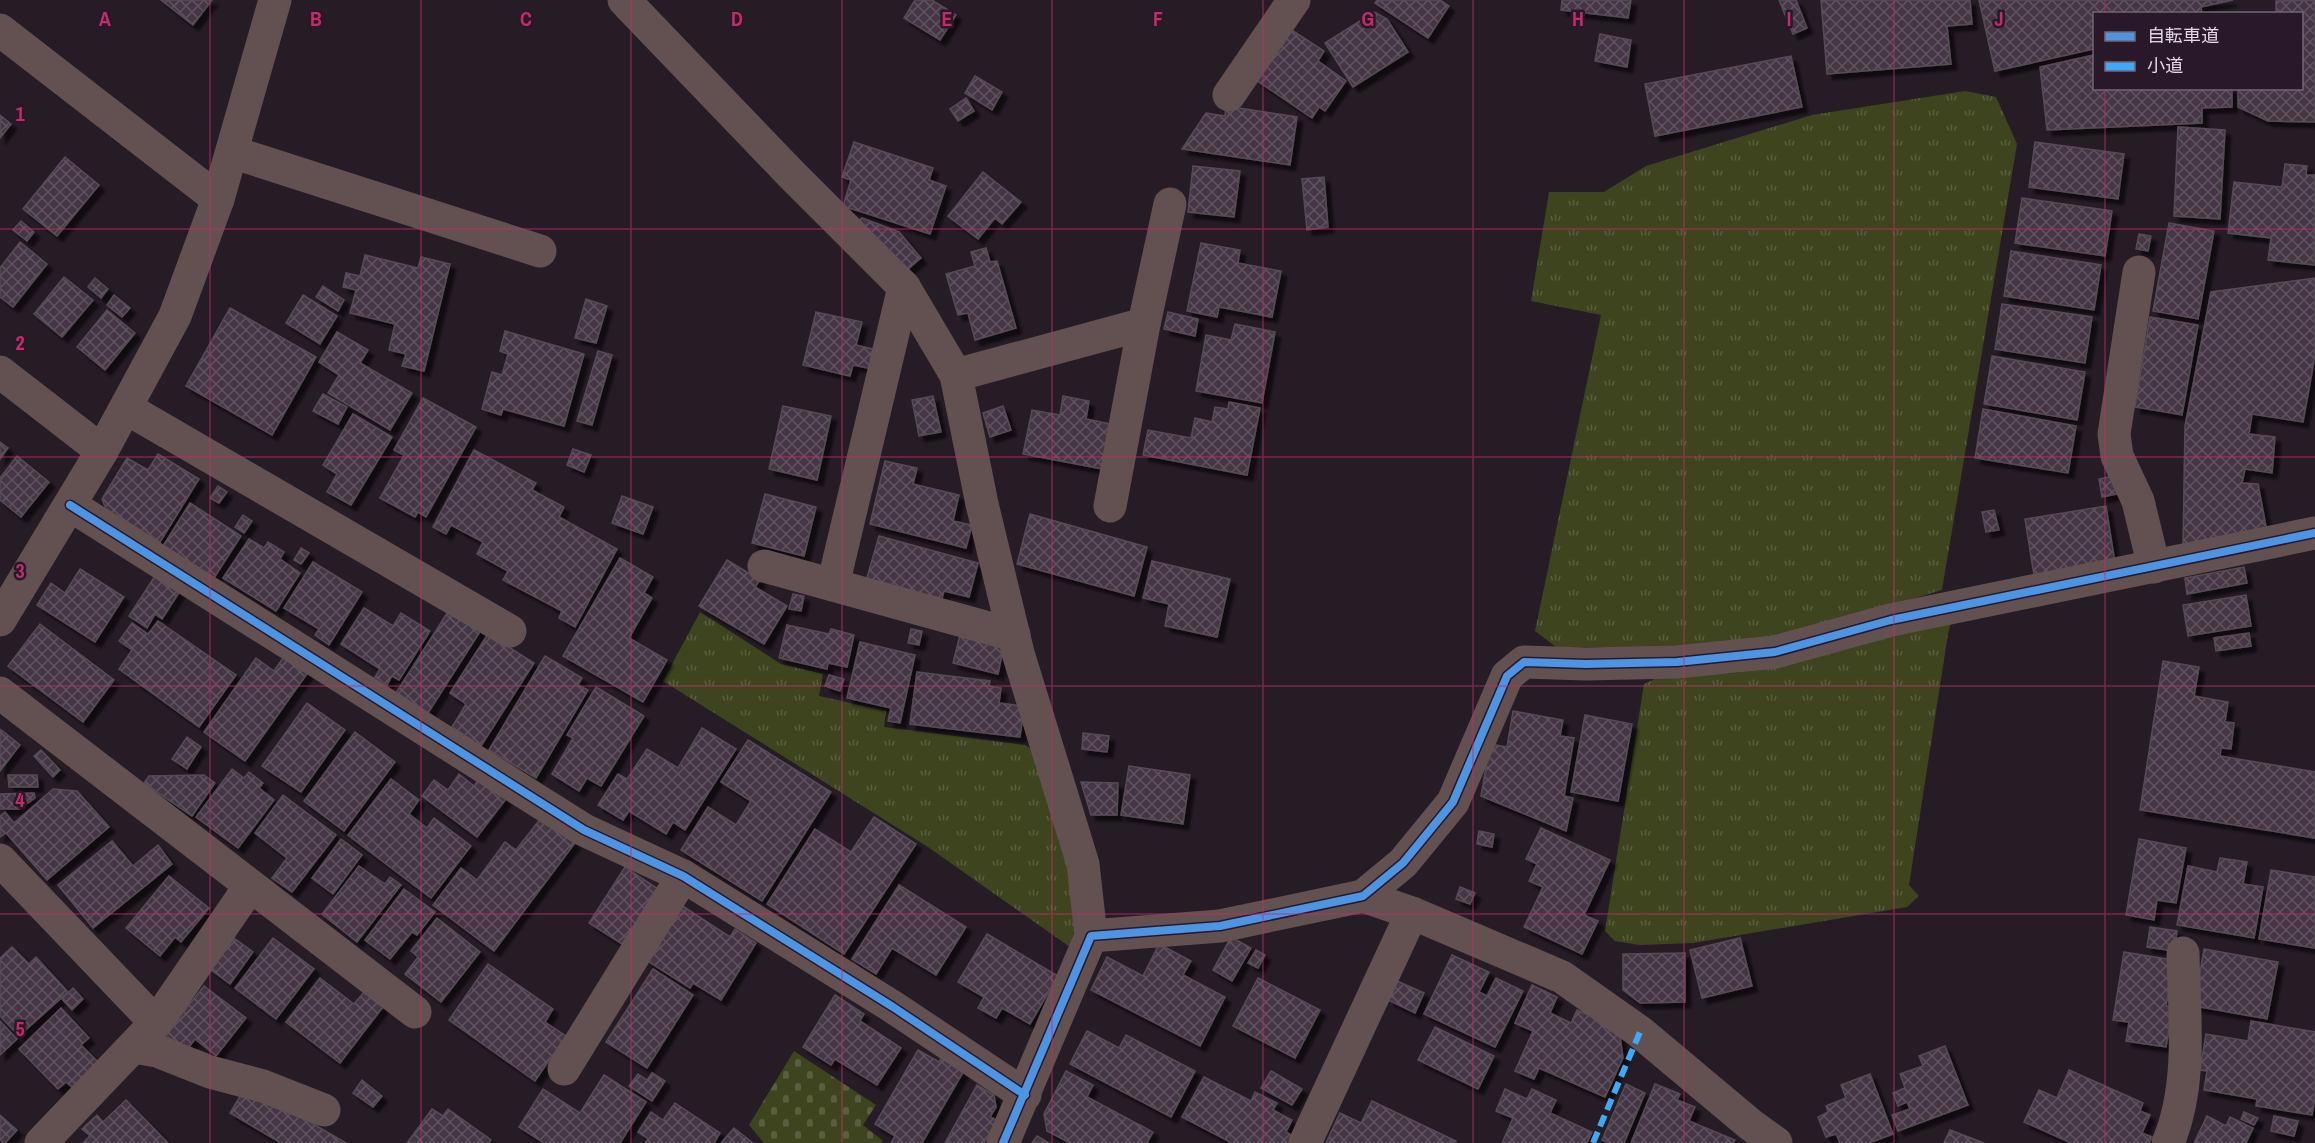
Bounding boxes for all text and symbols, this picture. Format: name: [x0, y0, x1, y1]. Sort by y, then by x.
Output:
text: A: [99, 5, 111, 32]
text: B: [310, 5, 322, 32]
text: C: [520, 5, 532, 32]
text: D: [731, 5, 743, 32]
text: E: [942, 5, 953, 32]
text: F: [1153, 5, 1163, 32]
text: G: [1362, 5, 1374, 32]
text: H: [1572, 5, 1584, 32]
text: I: [1787, 5, 1791, 32]
text: J: [1994, 5, 2004, 32]
legend: [2093, 12, 2303, 90]
text: 自転車道: [2147, 23, 2219, 48]
text: 小道: [2147, 53, 2183, 78]
text: 1: [15, 100, 25, 127]
text: 2: [15, 329, 25, 356]
text: 3: [15, 557, 25, 584]
text: 4: [15, 786, 25, 813]
text: 5: [15, 1015, 25, 1042]

